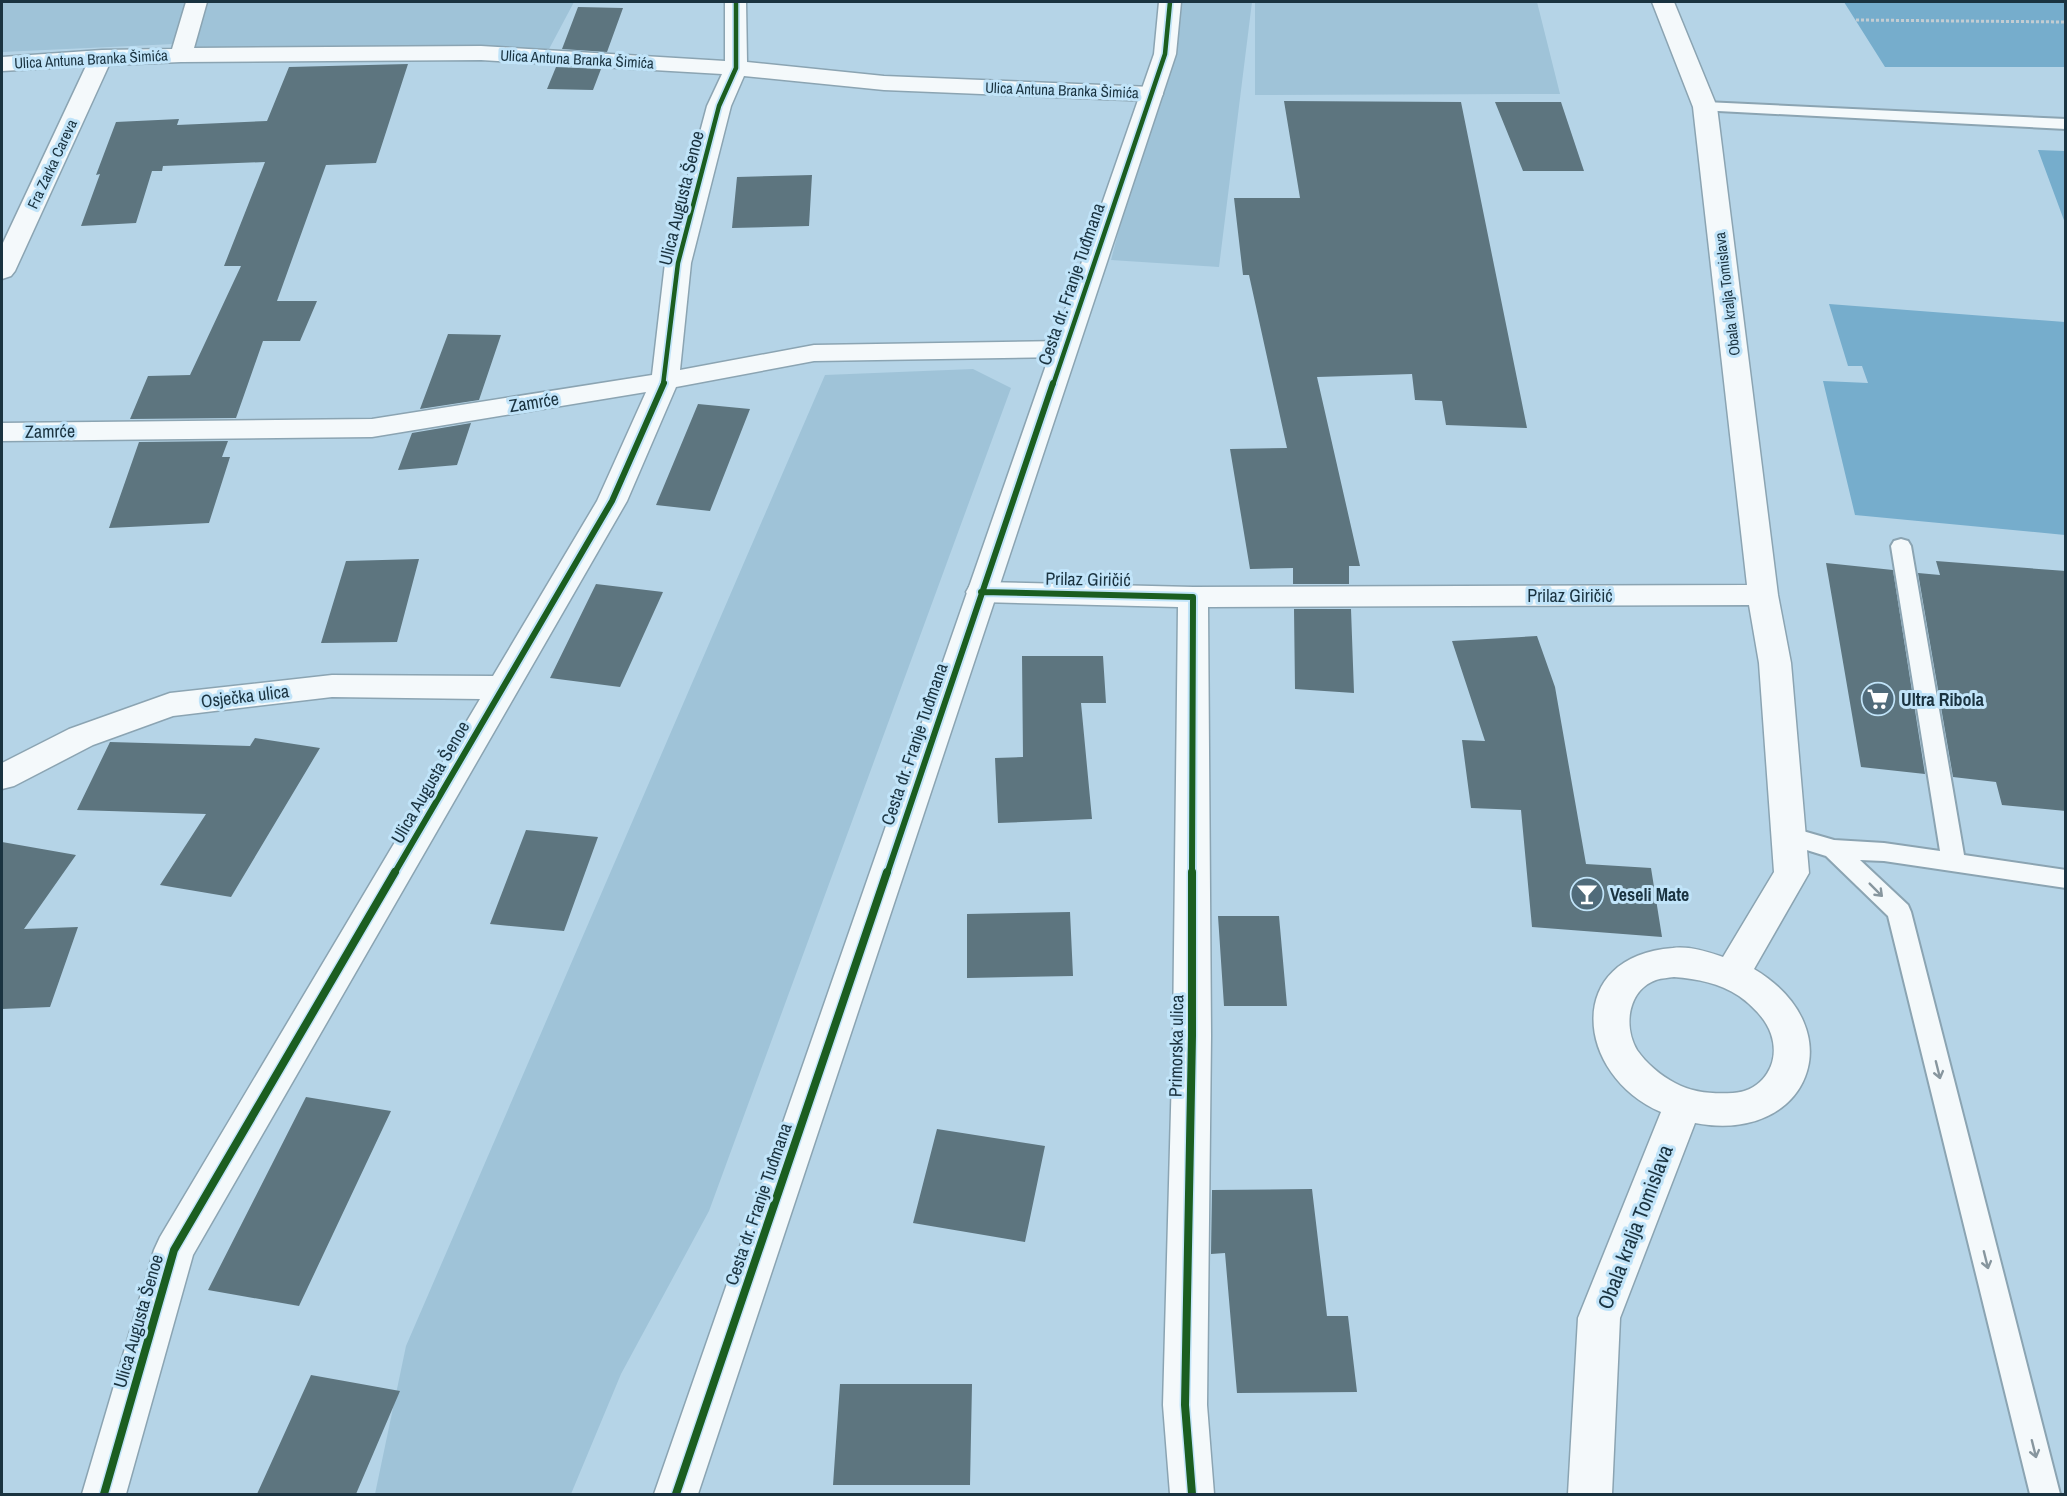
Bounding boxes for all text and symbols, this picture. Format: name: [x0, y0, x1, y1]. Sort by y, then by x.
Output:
street label: Ulica Antuna Branka Šimića: [14, 44, 169, 74]
street label: Ulica Antuna Branka Šimića: [500, 44, 655, 74]
street label: Ulica Antuna Branka Šimića: [985, 77, 1139, 103]
street label: Fra Zarka Careva: [22, 116, 82, 212]
street label: Ulica Augusta Šenoe: [652, 128, 710, 268]
street label: Cesta dr. Franje Tuđmana: [1032, 200, 1110, 368]
street label: Obala kralja Tomislava: [1709, 231, 1745, 357]
street label: Zamrće: [507, 386, 561, 418]
street label: Zamrće: [25, 418, 75, 444]
street label: Prilaz Giričić: [1045, 566, 1131, 592]
street label: Prilaz Giričić: [1527, 583, 1613, 608]
street label: Cesta dr. Franje Tuđmana: [875, 660, 953, 828]
street label: Osječka ulica: [200, 678, 290, 714]
supermarket icon: Ultra Ribola: [1860, 681, 1896, 717]
place label: Ultra Ribola: [1901, 687, 1985, 712]
street label: Ulica Augusta Šenoe: [385, 716, 475, 848]
bar icon: Veseli Mate: [1569, 876, 1605, 912]
place label: Veseli Mate: [1610, 882, 1689, 907]
one-way arrow: [1869, 882, 1883, 897]
street label: Primorska ulica: [1163, 995, 1189, 1097]
one-way arrow: [1933, 1061, 1945, 1080]
street label: Cesta dr. Franje Tuđmana: [719, 1120, 797, 1288]
street label: Obala kralja Tomislava: [1590, 1140, 1680, 1313]
one-way arrow: [1981, 1250, 1992, 1269]
street label: Ulica Augusta Šenoe: [107, 1251, 169, 1391]
one-way arrow: [2028, 1439, 2040, 1458]

